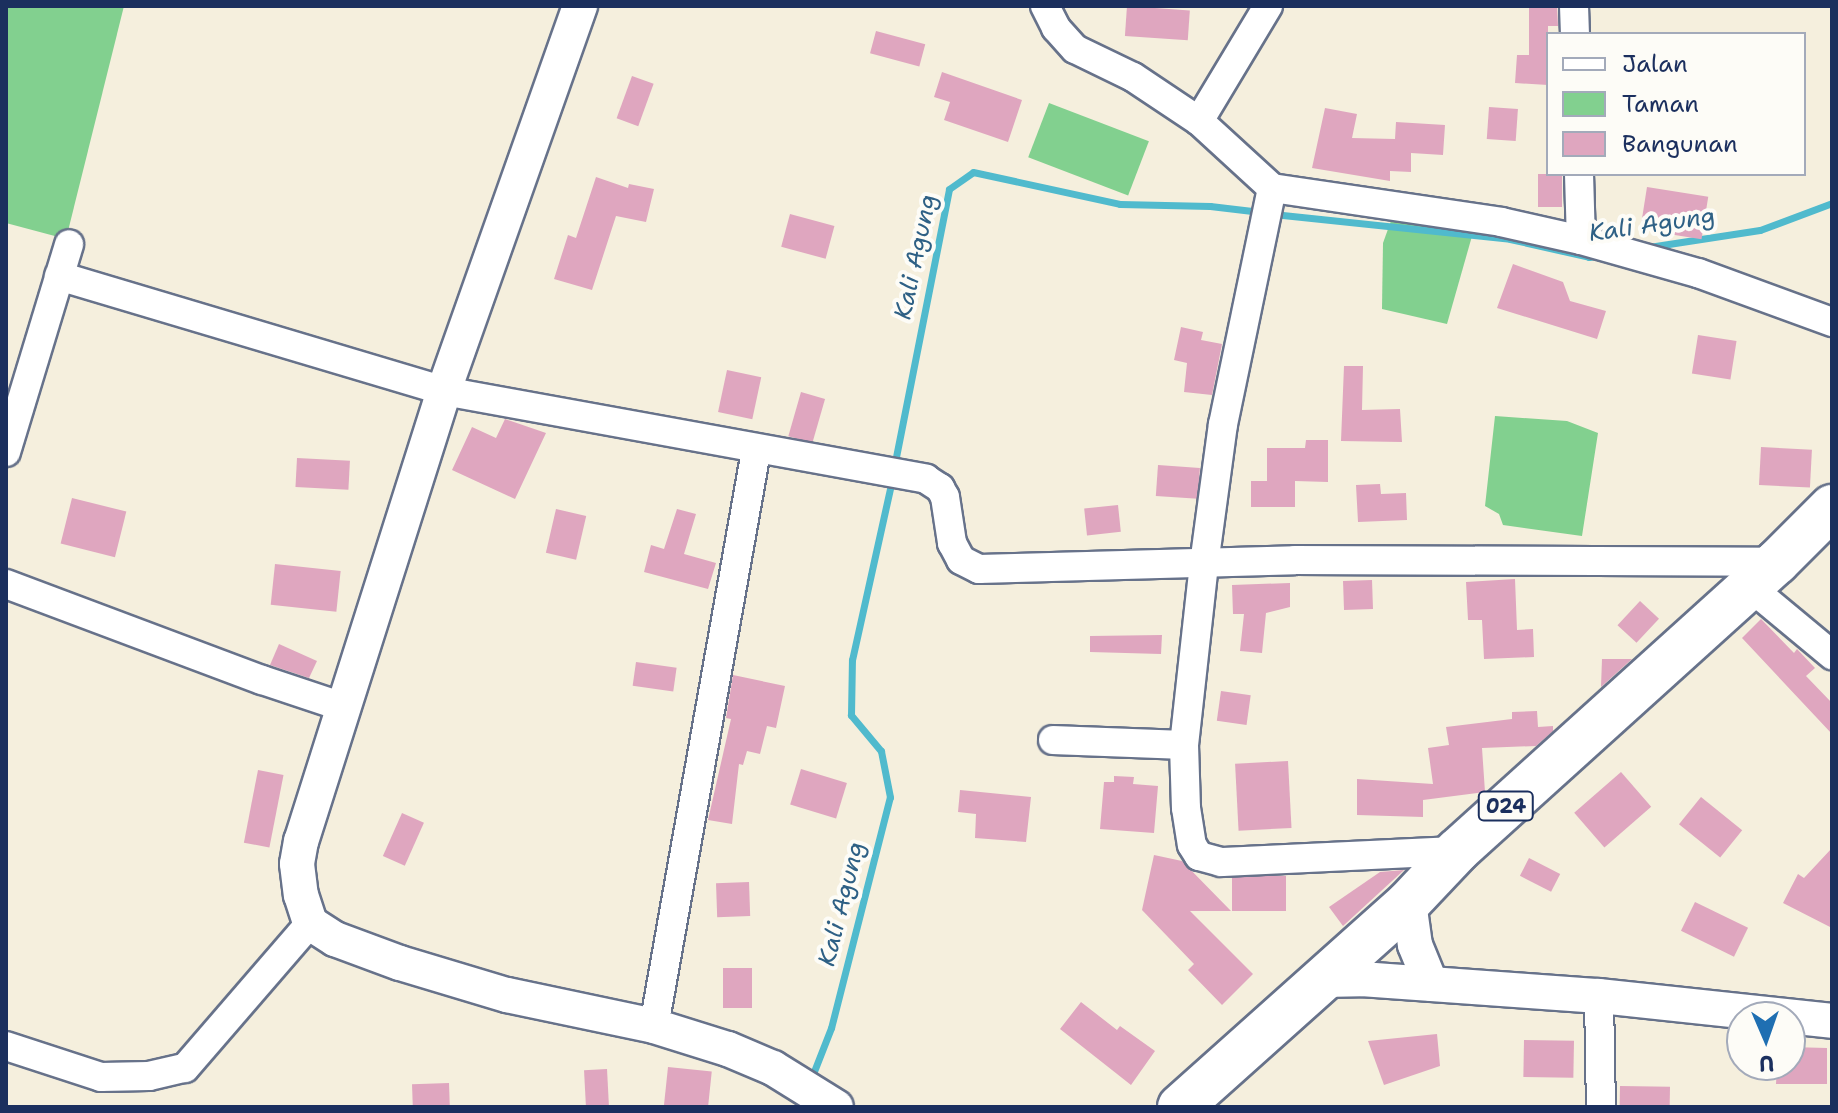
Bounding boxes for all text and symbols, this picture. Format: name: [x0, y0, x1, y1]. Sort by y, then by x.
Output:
legend: [1546, 32, 1806, 176]
text: Jalan: [1622, 48, 1688, 80]
text: Taman: [1622, 88, 1699, 120]
text: Bangunan: [1622, 128, 1738, 160]
water label: Kali Agung: [889, 192, 943, 322]
water label: Kali Agung: [1587, 202, 1717, 248]
road number: 024: [1476, 790, 1536, 822]
water label: Kali Agung: [813, 839, 871, 969]
north arrow: [1726, 1001, 1806, 1081]
text: U: [1759, 1049, 1775, 1078]

